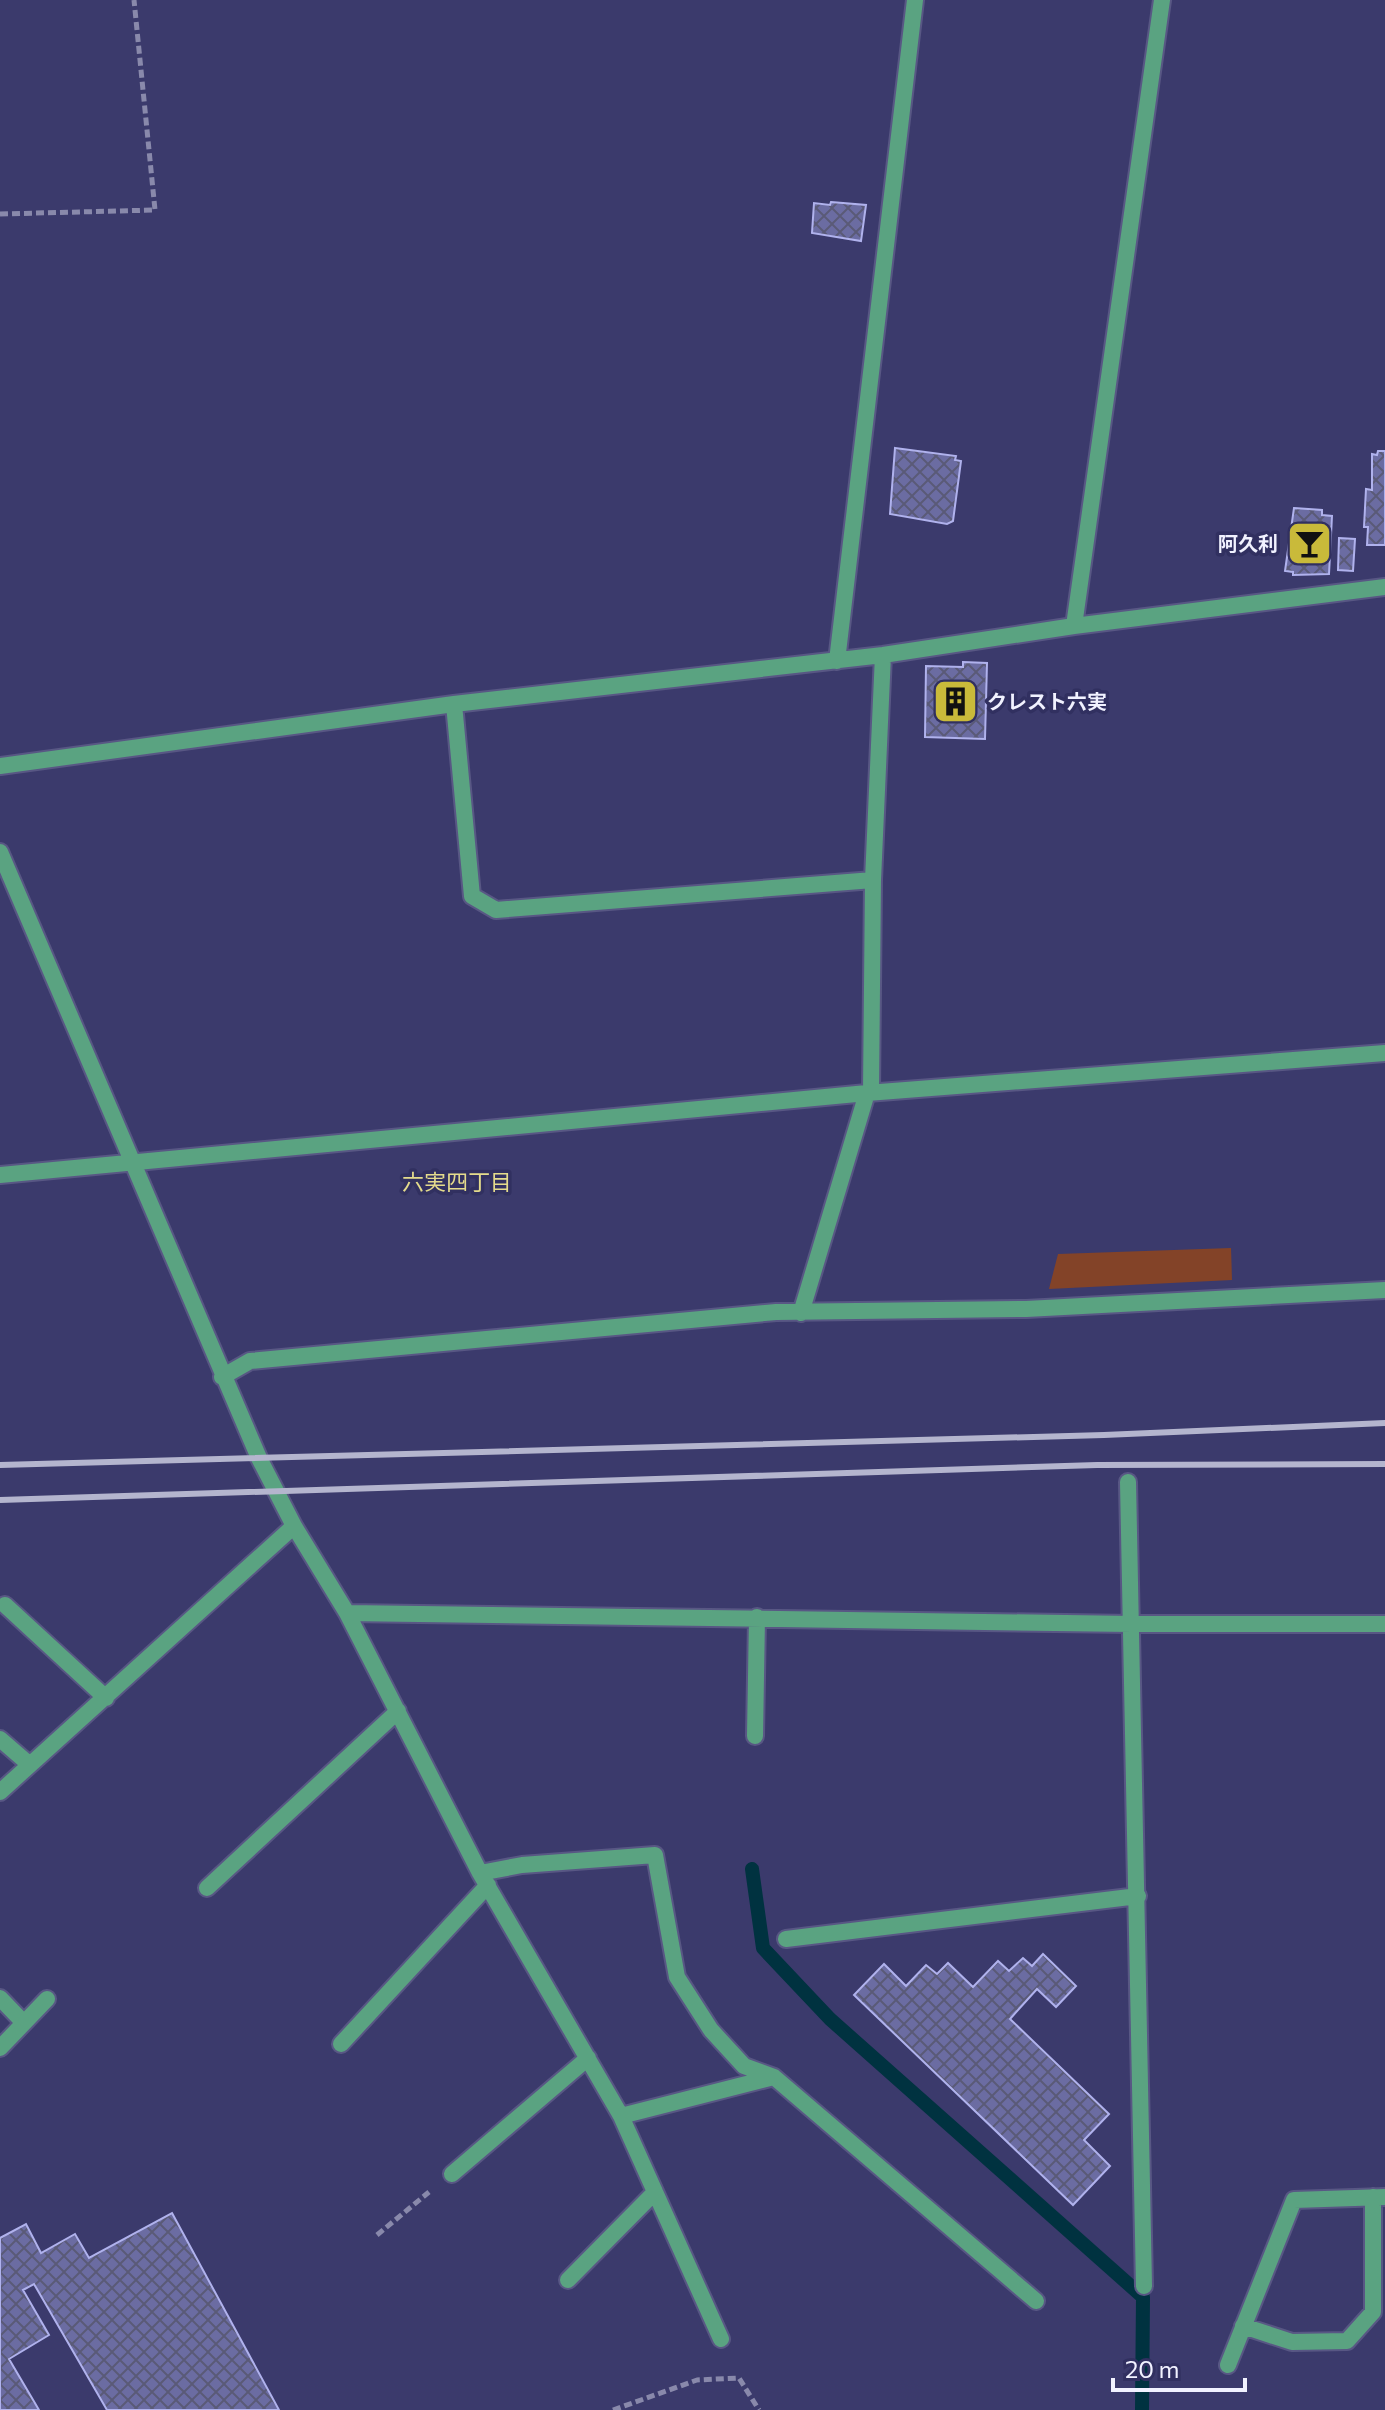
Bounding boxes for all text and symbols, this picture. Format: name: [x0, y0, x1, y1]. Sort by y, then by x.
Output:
bar icon: 阿久利: [1285, 520, 1333, 568]
place label: 阿久利: [1218, 531, 1278, 555]
building icon: クレスト六実: [932, 678, 980, 726]
place label: クレスト六実: [987, 689, 1107, 713]
district label: 六実四丁目: [402, 1168, 512, 1195]
scale bar: [1113, 2342, 1245, 2392]
text: 20 m: [1125, 2354, 1179, 2383]

